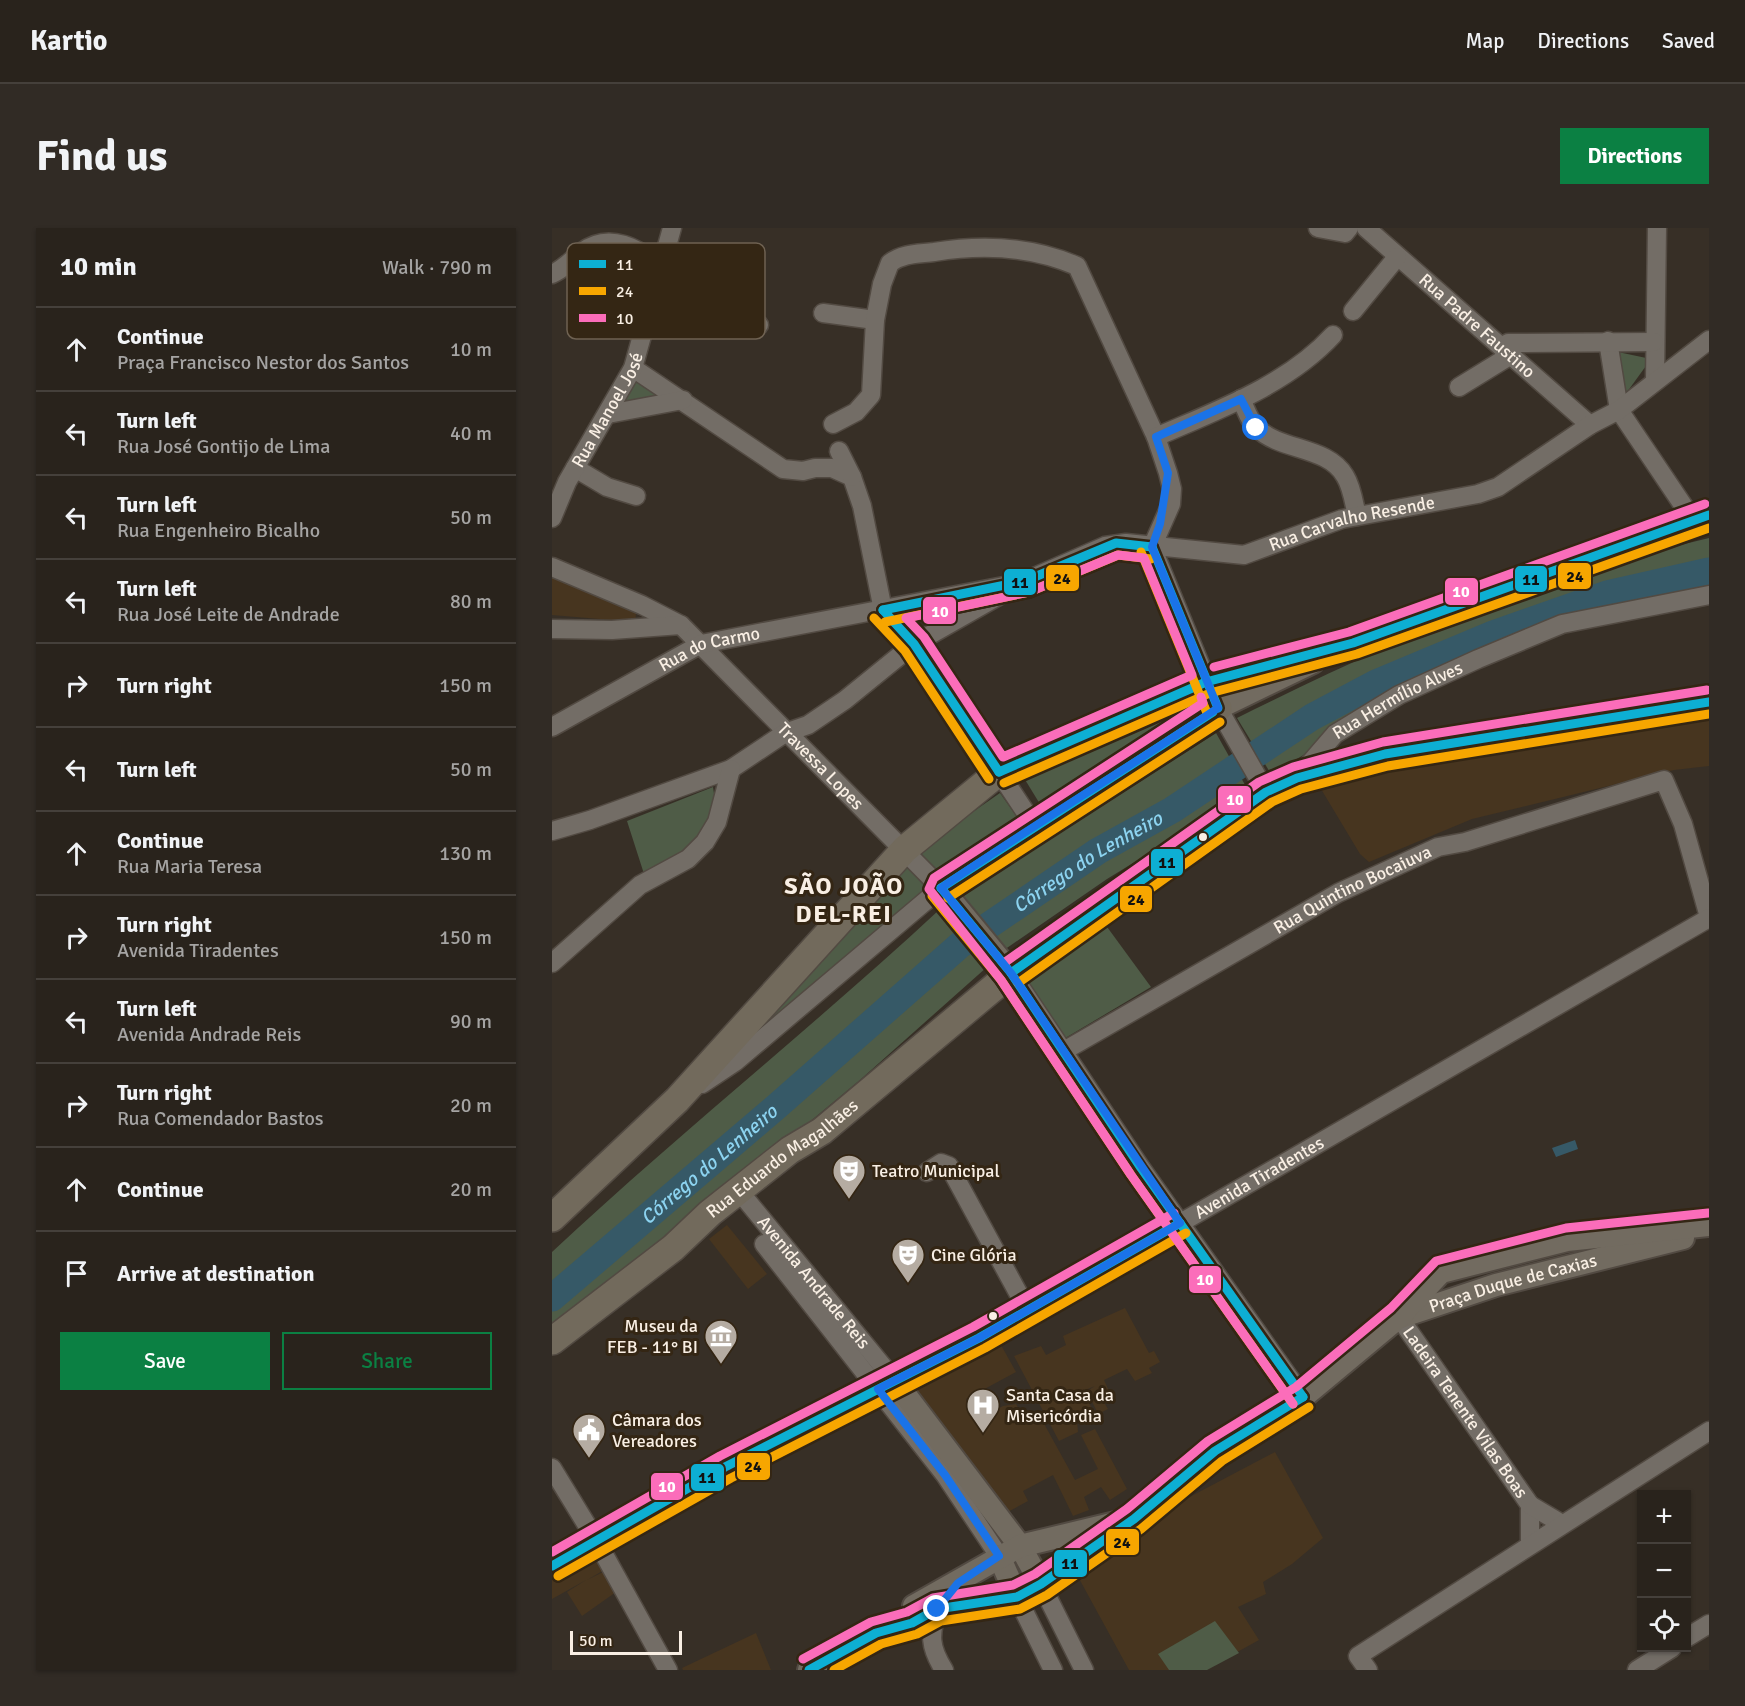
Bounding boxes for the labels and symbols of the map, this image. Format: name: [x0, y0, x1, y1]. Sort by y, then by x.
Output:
legend: [567, 243, 765, 339]
text: 11: [616, 255, 633, 275]
street label: Rua Padre Faustino: [1415, 269, 1540, 383]
text: 24: [616, 282, 634, 302]
text: 10: [616, 309, 633, 329]
street label: Rua Manoel José: [567, 350, 648, 471]
route start: [1242, 414, 1268, 440]
street label: Rua Carvalho Resende: [1266, 491, 1437, 556]
line badge: 24: [1557, 562, 1592, 590]
line badge: 24: [1045, 564, 1080, 592]
line badge: 11: [1514, 565, 1548, 593]
text: 24: [1566, 567, 1584, 587]
line badge: 11: [1003, 568, 1037, 596]
text: 24: [1053, 569, 1071, 589]
text: 11: [1522, 570, 1540, 590]
text: 11: [1011, 573, 1029, 593]
line badge: 10: [1444, 577, 1479, 606]
text: 10: [1452, 582, 1470, 602]
line badge: 10: [922, 596, 957, 625]
text: 10: [931, 602, 949, 622]
street label: Rua do Carmo: [655, 622, 762, 676]
street label: Rua Hermílio Alves: [1328, 656, 1466, 744]
street label: Travessa Lopes: [773, 718, 869, 814]
line badge: 10: [1217, 785, 1252, 814]
text: 10: [1226, 790, 1244, 810]
water label: Córrego do Lenheiro: [1008, 805, 1168, 918]
unlabelled marker: [1197, 831, 1209, 843]
street label: Rua Quintino Bocaiuva: [1270, 841, 1435, 939]
line badge: 11: [1150, 848, 1184, 877]
text: 11: [1158, 853, 1176, 873]
district label: SÃO JOÃO DEL-REI: [784, 871, 904, 929]
line badge: 24: [1119, 885, 1153, 913]
text: 24: [1127, 890, 1145, 910]
street label: Rua Eduardo Magalhães: [702, 1094, 863, 1223]
water label: Córrego do Lenheiro: [635, 1098, 784, 1230]
street label: Avenida Tiradentes: [1190, 1132, 1328, 1224]
theatre icon: Teatro Municipal: [831, 1153, 867, 1200]
place label: Teatro Municipal: [872, 1160, 1000, 1182]
street label: Avenida Andrade Reis: [753, 1211, 875, 1353]
theatre icon: Cine Glória: [890, 1237, 926, 1284]
place label: Cine Glória: [931, 1244, 1017, 1266]
street label: Praça Duque de Caxias: [1426, 1249, 1599, 1318]
line badge: 10: [1188, 1265, 1222, 1294]
text: 10: [1196, 1270, 1214, 1290]
unlabelled marker: [987, 1310, 999, 1322]
place label: Museu da FEB - 11° BI: [607, 1315, 698, 1358]
museum icon: Museu da FEB - 11° BI: [703, 1318, 739, 1365]
street label: Ladeira Tenente Vilas Boas: [1398, 1322, 1533, 1502]
place label: Santa Casa da Misericórdia: [1006, 1384, 1114, 1427]
hospital icon: Santa Casa da Misericórdia: [965, 1387, 1001, 1434]
place label: Câmara dos Vereadores: [612, 1409, 702, 1452]
public building icon: Câmara dos Vereadores: [571, 1412, 607, 1459]
line badge: 24: [736, 1452, 771, 1481]
text: 24: [744, 1457, 762, 1477]
line badge: 11: [690, 1463, 725, 1492]
text: 11: [698, 1468, 716, 1488]
line badge: 10: [650, 1472, 684, 1501]
text: 10: [658, 1477, 676, 1497]
line badge: 24: [1105, 1528, 1140, 1556]
text: 24: [1113, 1533, 1131, 1553]
line badge: 11: [1053, 1549, 1088, 1578]
text: 11: [1061, 1554, 1079, 1574]
route end: [923, 1595, 949, 1621]
scale bar: [570, 1628, 682, 1656]

